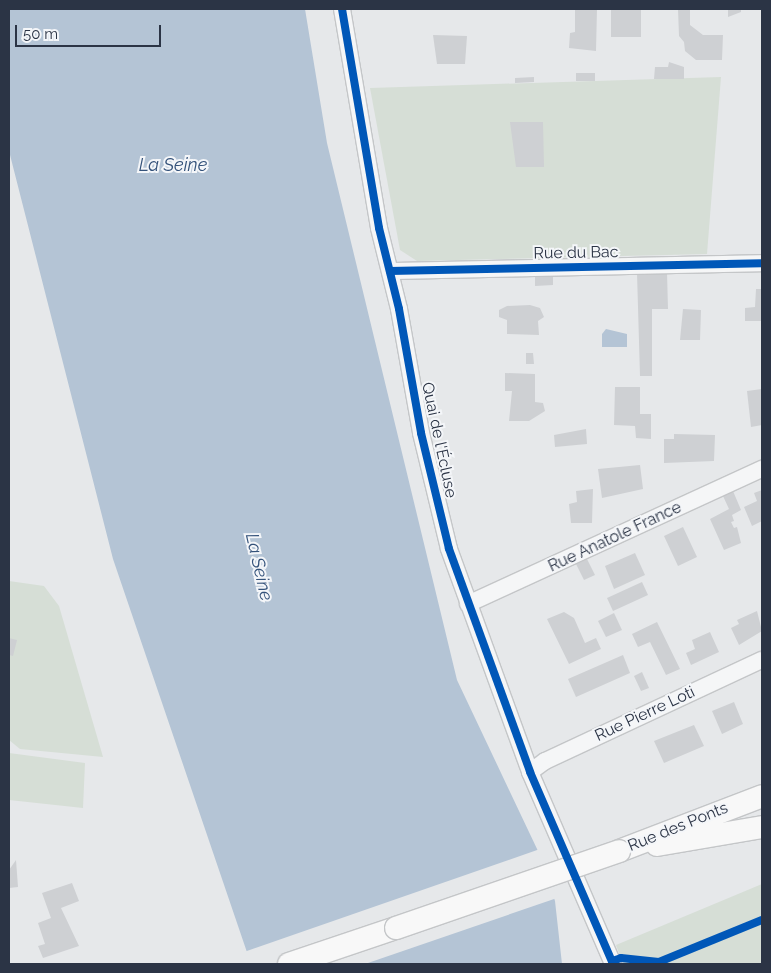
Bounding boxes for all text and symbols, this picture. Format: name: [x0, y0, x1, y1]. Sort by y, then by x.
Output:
scale bar: [18, 15, 164, 47]
text: 50 m: [23, 25, 58, 43]
water label: La Seine: [139, 154, 207, 176]
street label: Rue du Bac: [533, 243, 619, 263]
street label: Quai de l'Écluse: [417, 380, 461, 500]
street label: Rue Anatole France: [545, 498, 685, 576]
water label: La Seine: [241, 531, 277, 603]
street label: Rue Pierre Loti: [592, 682, 698, 746]
street label: Rue des Ponts: [625, 798, 731, 856]

